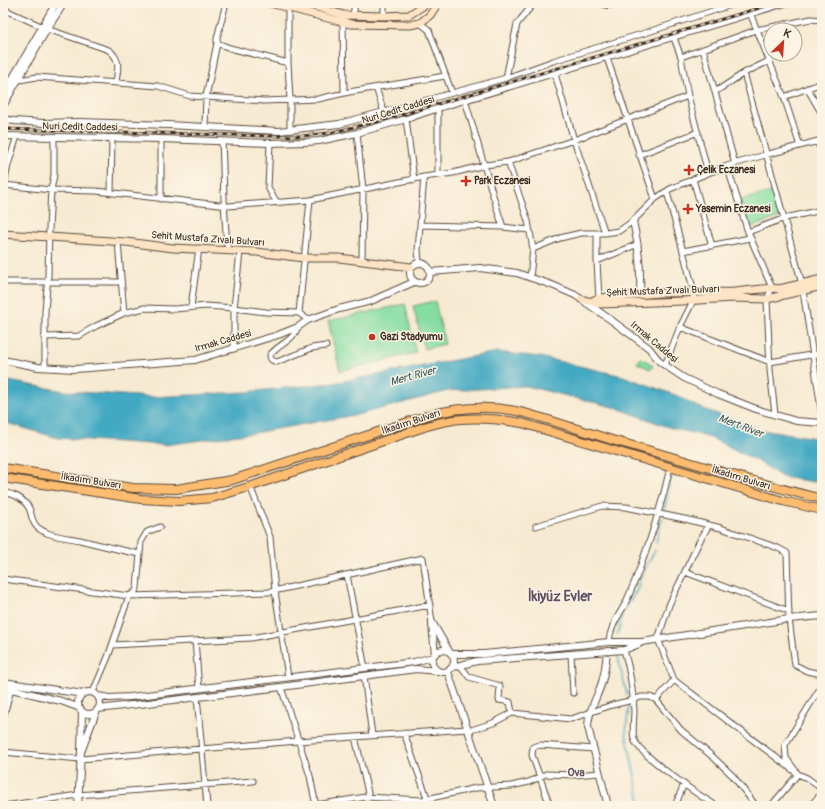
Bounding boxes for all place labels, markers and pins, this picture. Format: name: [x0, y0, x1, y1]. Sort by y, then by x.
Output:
place label: Çelik Eczanesi: [697, 164, 756, 176]
marker: Çelik Eczanesi: [684, 165, 694, 175]
place label: Park Eczanesi: [474, 175, 531, 187]
marker: Park Eczanesi: [461, 176, 471, 186]
place label: Yasemin Eczanesi: [695, 203, 771, 215]
marker: Yasemin Eczanesi: [683, 204, 693, 214]
place label: Gazi Stadyumu: [380, 331, 443, 343]
marker: Gazi Stadyumu: [367, 332, 377, 342]

